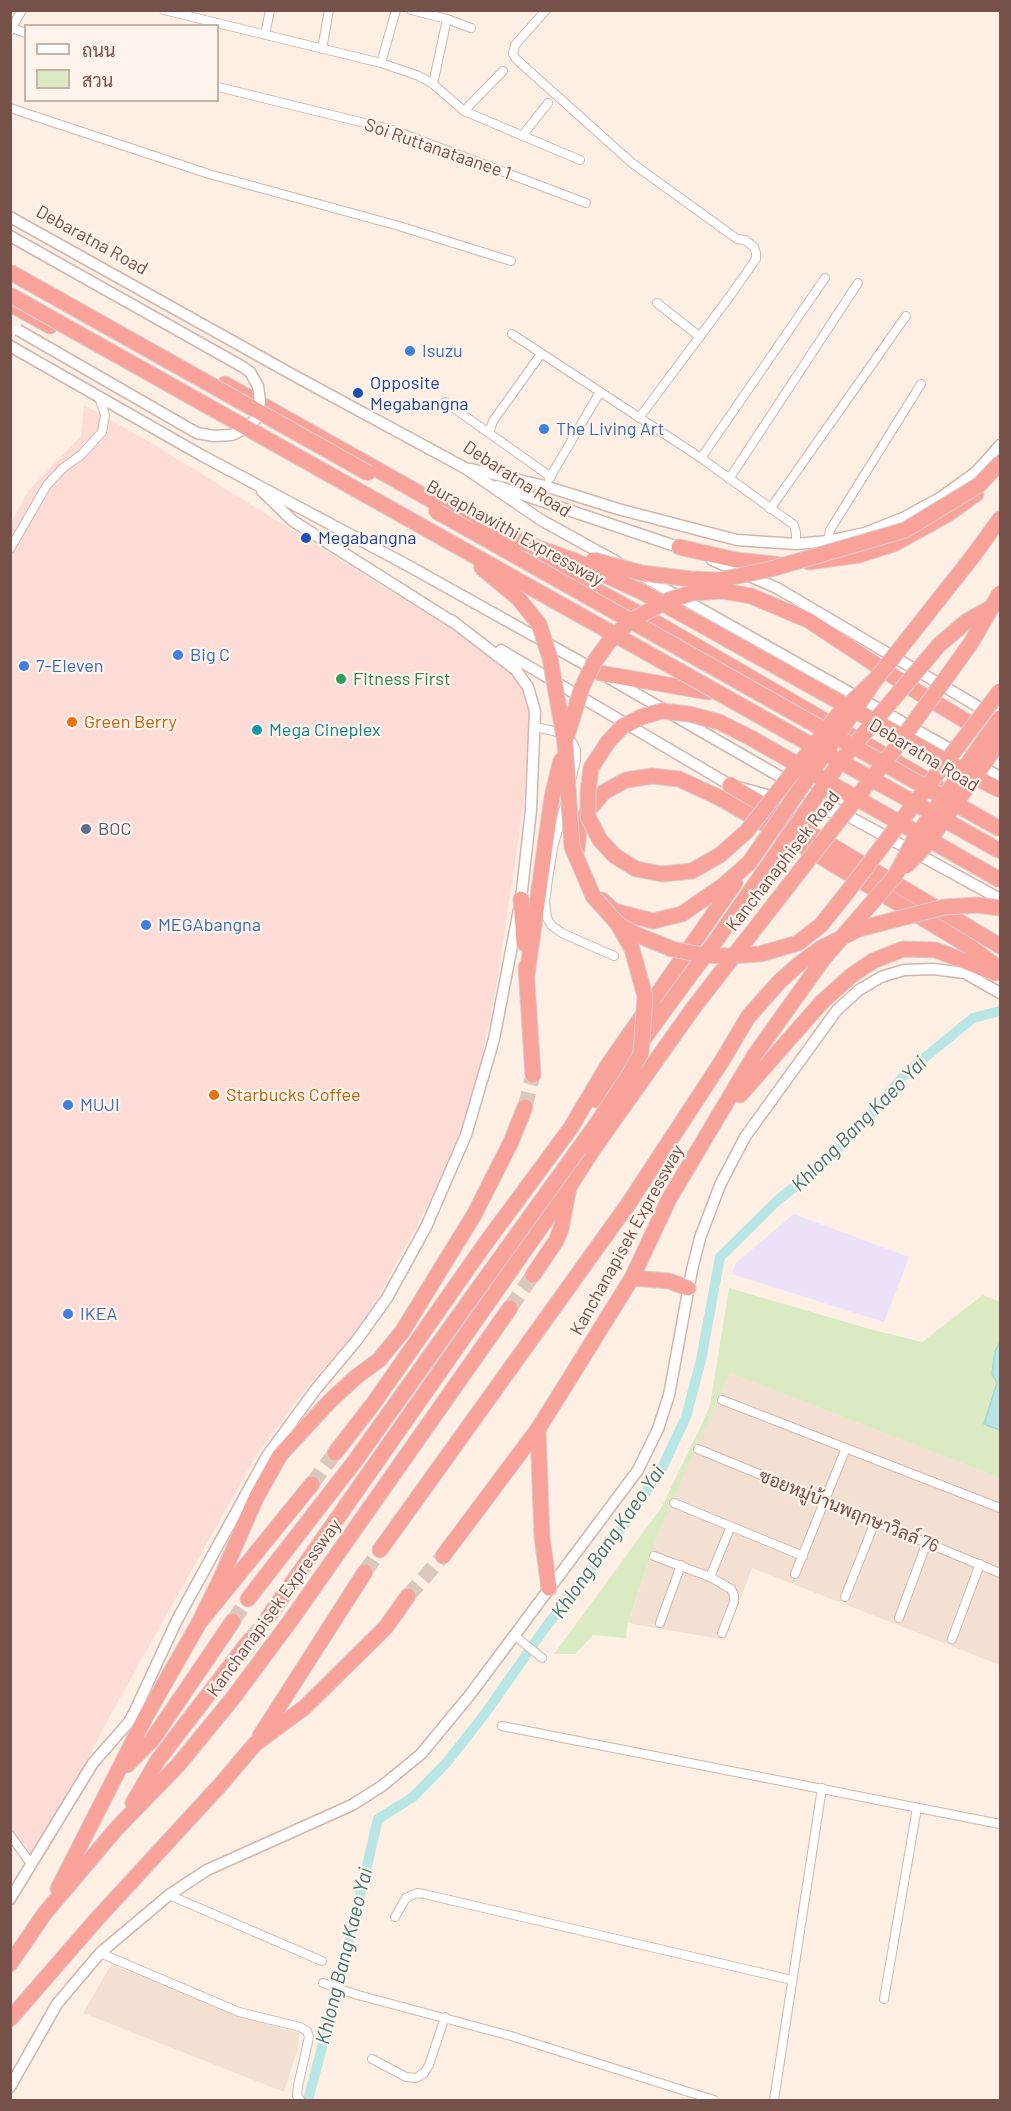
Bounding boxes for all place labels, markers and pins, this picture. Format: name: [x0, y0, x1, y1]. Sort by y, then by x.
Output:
place label: Isuzu: [422, 340, 463, 362]
marker: Isuzu: [403, 344, 417, 358]
place label: Opposite Megabangna: [370, 372, 469, 415]
marker: Opposite Megabangna: [351, 386, 365, 400]
place label: The Living Art: [556, 418, 664, 440]
marker: The Living Art: [537, 422, 551, 436]
place label: Megabangna: [318, 527, 417, 549]
marker: Megabangna: [299, 531, 313, 545]
place label: Big C: [190, 644, 230, 666]
marker: Big C: [171, 648, 185, 662]
place label: 7-Eleven: [36, 655, 104, 677]
marker: 7-Eleven: [17, 659, 31, 673]
place label: Fitness First: [353, 668, 451, 690]
marker: Fitness First: [334, 672, 348, 686]
place label: Green Berry: [84, 711, 177, 733]
marker: Green Berry: [65, 715, 79, 729]
place label: Mega Cineplex: [269, 719, 381, 741]
marker: Mega Cineplex: [250, 723, 264, 737]
place label: BOC: [98, 818, 131, 840]
marker: BOC: [79, 822, 93, 836]
place label: MEGAbangna: [158, 914, 261, 936]
marker: MEGAbangna: [139, 918, 153, 932]
place label: Starbucks Coffee: [226, 1084, 361, 1106]
marker: Starbucks Coffee: [207, 1088, 221, 1102]
place label: MUJI: [80, 1094, 120, 1116]
marker: MUJI: [61, 1098, 75, 1112]
place label: IKEA: [80, 1303, 117, 1325]
marker: IKEA: [61, 1307, 75, 1321]

